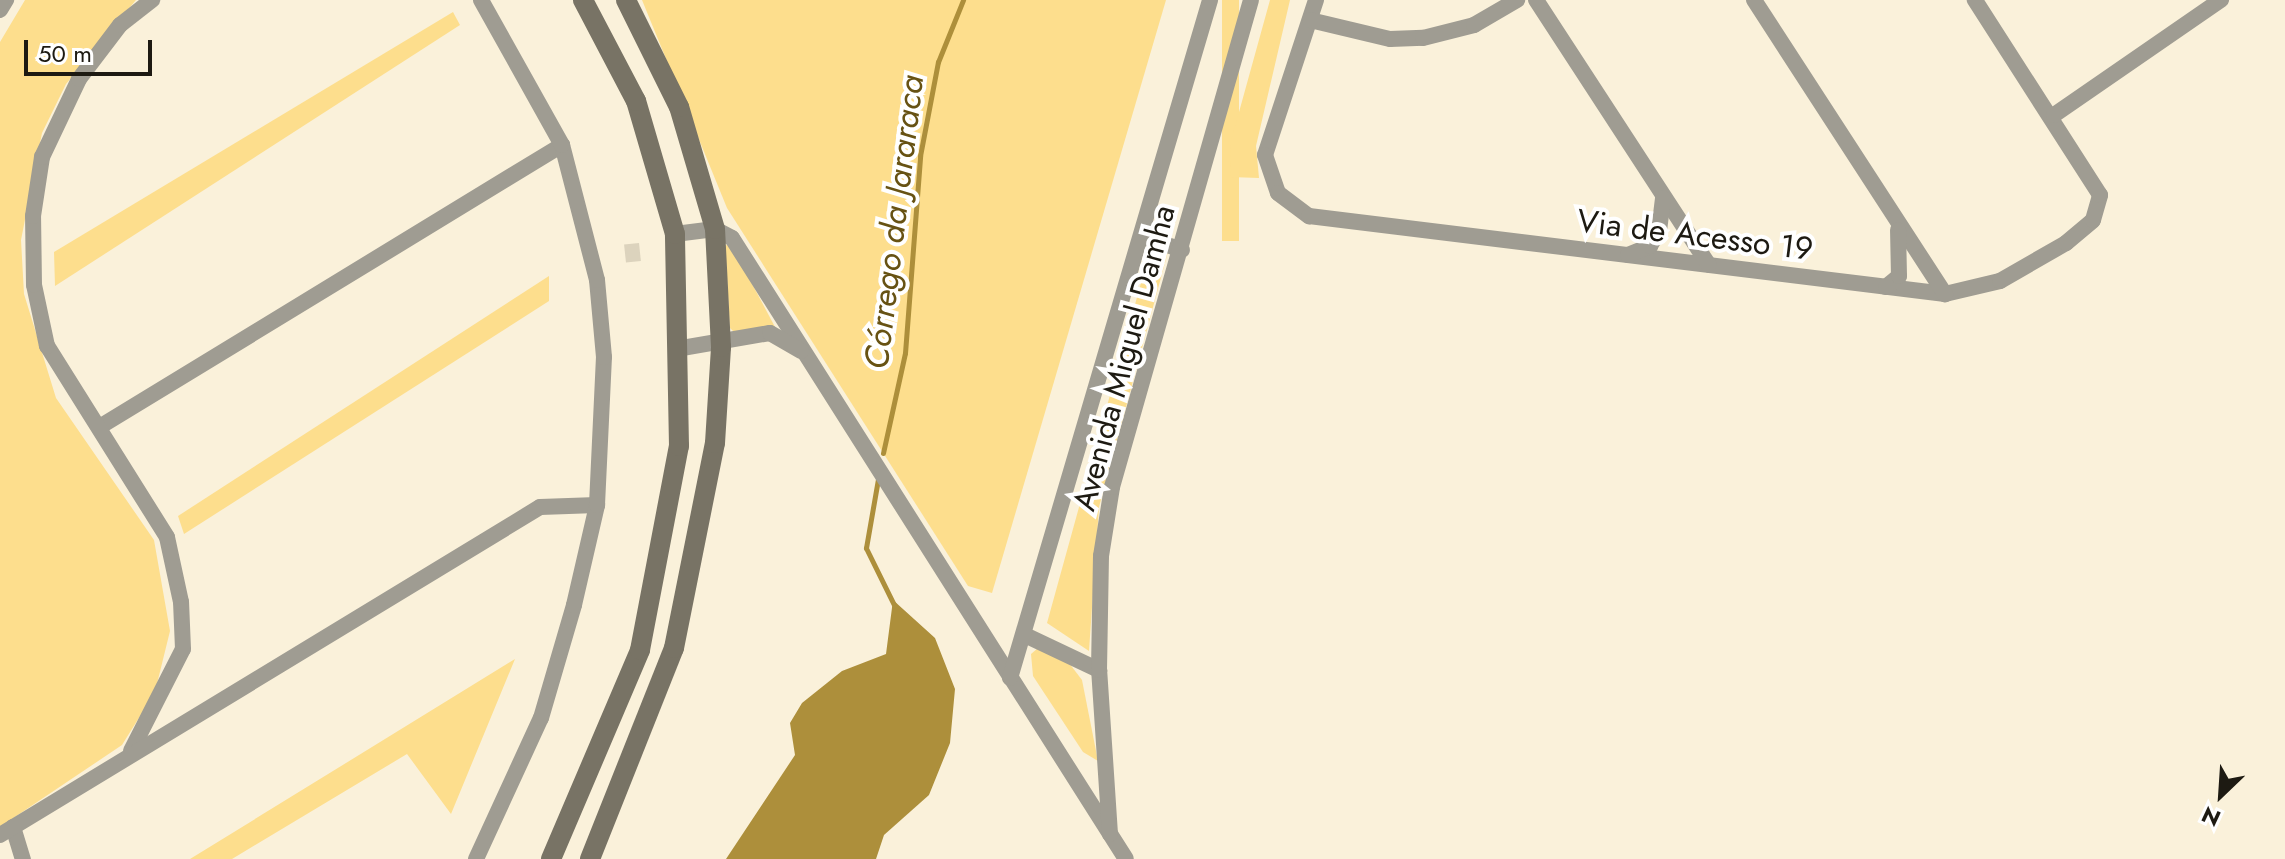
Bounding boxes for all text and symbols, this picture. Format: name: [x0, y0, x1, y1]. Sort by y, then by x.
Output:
scale bar: [28, 24, 156, 74]
text: 50 m: [38, 36, 92, 71]
water label: Córrego da Jararaca: [856, 73, 932, 371]
street label: Avenida Miguel Damha: [1065, 201, 1183, 515]
street label: Via de Acesso 19: [1575, 201, 1815, 269]
north arrow: [2181, 755, 2261, 835]
text: N: [2196, 799, 2226, 835]

